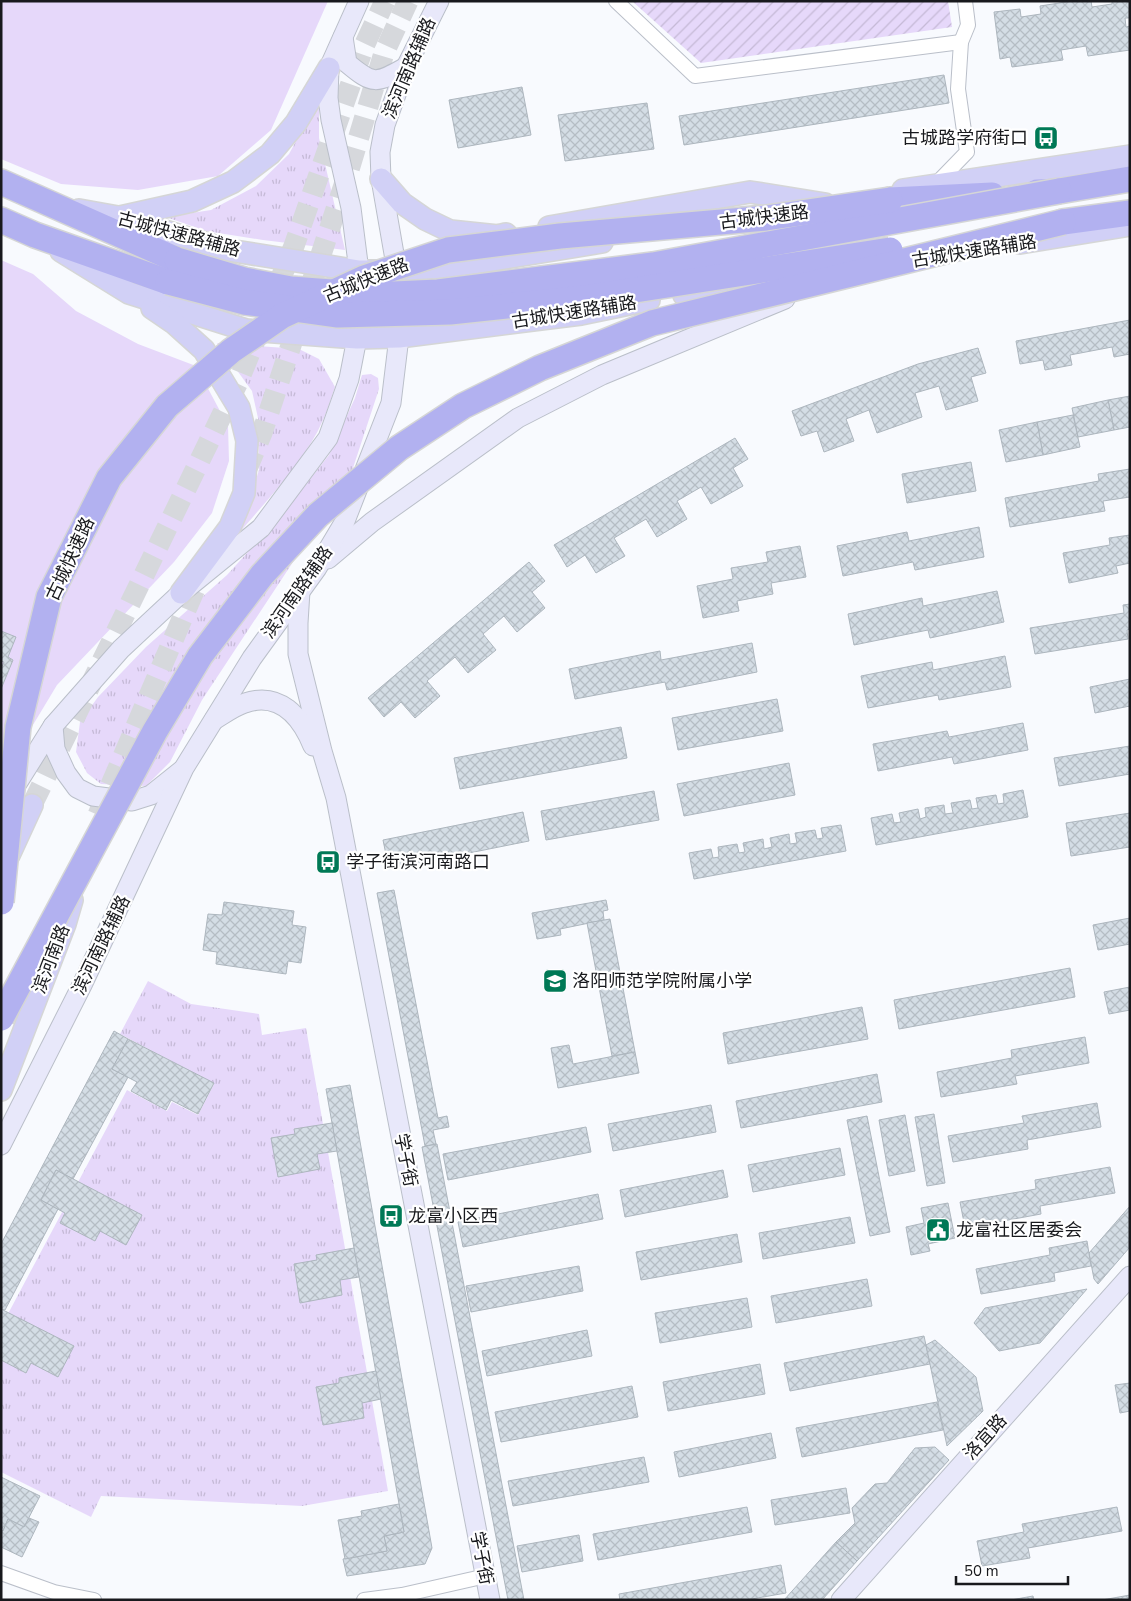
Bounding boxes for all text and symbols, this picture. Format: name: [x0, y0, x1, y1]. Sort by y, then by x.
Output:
street label: 滨河南路辅路: [377, 14, 441, 122]
bus stop icon: 古城路学府街口: [1033, 125, 1059, 151]
place label: 古城路学府街口: [902, 126, 1028, 150]
street label: 古城快速路: [718, 200, 810, 234]
street label: 古城快速路辅路: [115, 206, 243, 262]
street label: 古城快速路辅路: [910, 229, 1038, 273]
street label: 古城快速路: [320, 252, 412, 308]
street label: 古城快速路辅路: [510, 290, 638, 334]
street label: 古城快速路: [40, 513, 100, 605]
street label: 滨河南路辅路: [256, 541, 338, 643]
bus stop icon: 学子街滨河南路口: [315, 849, 341, 875]
place label: 学子街滨河南路口: [346, 850, 490, 874]
street label: 滨河南路辅路: [67, 891, 135, 999]
street label: 滨河南路: [27, 921, 75, 997]
school or university icon: 洛阳师范学院附属小学: [542, 968, 568, 994]
place label: 洛阳师范学院附属小学: [572, 969, 752, 993]
street label: 学子街: [389, 1131, 423, 1189]
bus stop icon: 龙富小区西: [378, 1203, 404, 1229]
place label: 龙富小区西: [408, 1204, 498, 1228]
public building icon: 龙富社区居委会: [925, 1217, 951, 1243]
place label: 龙富社区居委会: [956, 1218, 1082, 1242]
street label: 洛宜路: [958, 1409, 1012, 1465]
street label: 学子街: [465, 1529, 499, 1587]
scale bar: [956, 1554, 1068, 1586]
text: 50 m: [964, 1561, 999, 1581]

